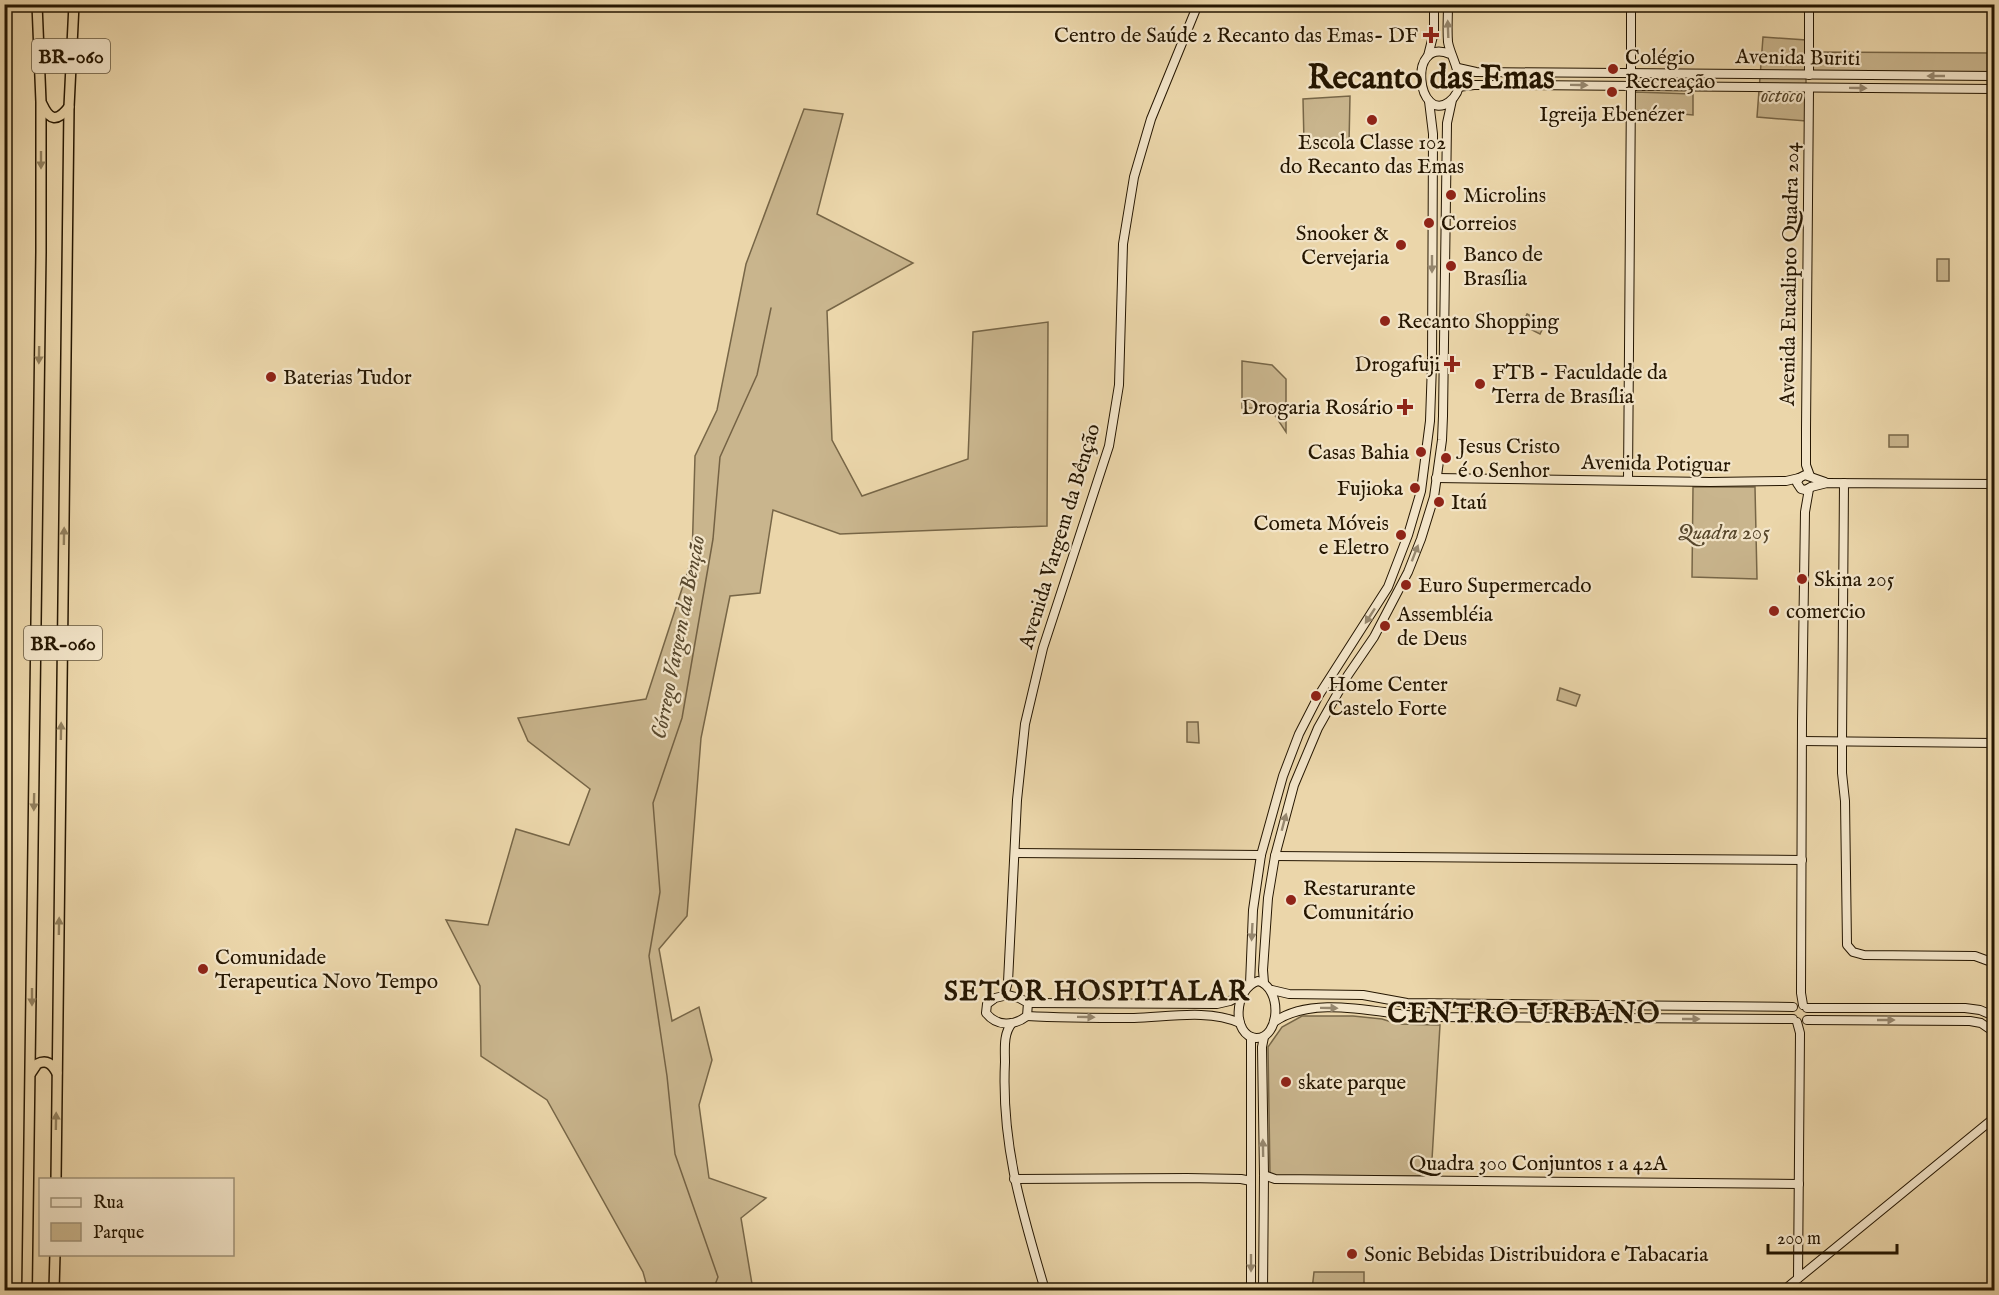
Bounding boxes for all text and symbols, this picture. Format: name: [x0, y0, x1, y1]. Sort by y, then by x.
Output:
one-way arrow: [1443, 20, 1452, 39]
place label: Centro de Saúde 2 Recanto das Emas- DF: [1054, 23, 1418, 50]
marker: Centro de Saúde 2 Recanto das Emas- DF: [1422, 26, 1440, 44]
road number: BR-060: [32, 39, 110, 73]
street label: Avenida Buriti: [1734, 44, 1861, 73]
place label: Colégio Recreação: [1625, 45, 1715, 96]
district label: Recanto das Emas: [1307, 58, 1555, 100]
marker: Colégio Recreação: [1606, 62, 1620, 76]
one-way arrow: [1927, 71, 1946, 81]
one-way arrow: [1570, 81, 1589, 90]
park label: octoco: [1761, 83, 1803, 110]
one-way arrow: [1849, 83, 1868, 93]
marker: Igreija Ebenézer: [1605, 85, 1619, 99]
place label: Igreija Ebenézer: [1539, 102, 1685, 129]
marker: Escola Classe 102 do Recanto das Emas: [1365, 113, 1379, 127]
place label: Escola Classe 102 do Recanto das Emas: [1280, 130, 1464, 181]
street label: Avenida Eucalipto Quadra 204: [1775, 141, 1806, 407]
one-way arrow: [36, 151, 46, 170]
place label: Microlins: [1463, 183, 1546, 210]
marker: Microlins: [1444, 188, 1458, 202]
place label: Correios: [1441, 211, 1517, 238]
marker: Correios: [1422, 216, 1436, 230]
place label: Snooker & Cervejaria: [1296, 221, 1390, 272]
marker: Snooker & Cervejaria: [1394, 238, 1408, 252]
place label: Banco de Brasília: [1463, 242, 1543, 293]
one-way arrow: [1427, 255, 1437, 274]
marker: Banco de Brasília: [1444, 259, 1458, 273]
place label: Recanto Shopping: [1397, 309, 1559, 336]
marker: Recanto Shopping: [1378, 314, 1392, 328]
one-way arrow: [34, 346, 44, 365]
place label: Drogafuji: [1355, 352, 1440, 379]
marker: Drogafuji: [1445, 357, 1459, 371]
place label: FTB - Faculdade da Terra de Brasília: [1492, 360, 1668, 411]
place label: Baterias Tudor: [283, 365, 412, 392]
marker: Baterias Tudor: [264, 370, 278, 384]
marker: FTB - Faculdade da Terra de Brasília: [1473, 377, 1487, 391]
place label: Drogaria Rosário: [1241, 395, 1393, 422]
marker: Drogaria Rosário: [1398, 400, 1412, 414]
street label: Avenida Vargem da Bênção: [1013, 421, 1108, 653]
place label: Jesus Cristo é o Senhor: [1456, 434, 1560, 485]
place label: Casas Bahia: [1308, 440, 1410, 467]
marker: Casas Bahia: [1414, 445, 1428, 459]
street label: Avenida Potiguar: [1580, 450, 1731, 479]
marker: Jesus Cristo é o Senhor: [1439, 451, 1453, 465]
place label: Fujioka: [1337, 476, 1404, 503]
marker: Fujioka: [1408, 481, 1422, 495]
place label: Itaú: [1451, 490, 1487, 517]
marker: Itaú: [1432, 495, 1446, 509]
place label: Cometa Móveis e Eletro: [1254, 511, 1389, 562]
park label: Quadra 205: [1678, 520, 1771, 547]
one-way arrow: [59, 527, 69, 546]
marker: Cometa Móveis e Eletro: [1394, 528, 1408, 542]
water label: Córrego Vargem da Benção: [645, 533, 712, 742]
one-way arrow: [1410, 544, 1420, 562]
place label: Skina 205: [1814, 567, 1895, 594]
marker: Skina 205: [1795, 572, 1809, 586]
place label: Euro Supermercado: [1418, 573, 1592, 600]
marker: Euro Supermercado: [1399, 578, 1413, 592]
place label: comercio: [1786, 599, 1866, 626]
place label: Assembléia de Deus: [1396, 602, 1494, 653]
marker: comercio: [1767, 604, 1781, 618]
one-way arrow: [1365, 608, 1376, 624]
marker: Assembléia de Deus: [1378, 619, 1392, 633]
road number: BR-060: [24, 626, 102, 660]
place label: Home Center Castelo Forte: [1328, 672, 1448, 723]
marker: Home Center Castelo Forte: [1309, 689, 1323, 703]
one-way arrow: [56, 722, 66, 741]
one-way arrow: [29, 793, 38, 812]
one-way arrow: [1280, 813, 1289, 831]
place label: Restarurante Comunitário: [1303, 876, 1416, 927]
marker: Restarurante Comunitário: [1284, 893, 1298, 907]
one-way arrow: [54, 917, 64, 936]
one-way arrow: [1248, 922, 1257, 941]
place label: Comunidade Terapeutica Novo Tempo: [215, 945, 438, 996]
marker: Comunidade Terapeutica Novo Tempo: [196, 962, 210, 976]
district label: SETOR HOSPITALAR: [944, 976, 1250, 1010]
one-way arrow: [27, 988, 37, 1007]
district label: CENTRO URBANO: [1387, 998, 1661, 1032]
one-way arrow: [1319, 1003, 1338, 1013]
one-way arrow: [1076, 1012, 1095, 1022]
one-way arrow: [1682, 1014, 1701, 1024]
one-way arrow: [1877, 1015, 1896, 1025]
place label: skate parque: [1298, 1070, 1407, 1097]
marker: skate parque: [1279, 1075, 1293, 1089]
one-way arrow: [51, 1112, 61, 1131]
one-way arrow: [1259, 1139, 1268, 1158]
street label: Quadra 300 Conjuntos 1 a 42A: [1409, 1151, 1668, 1178]
legend: [39, 1178, 234, 1256]
text: Rua: [93, 1192, 124, 1215]
scale bar: [1768, 1217, 1897, 1255]
text: Parque: [93, 1222, 144, 1245]
text: 200 m: [1777, 1228, 1821, 1251]
place label: Sonic Bebidas Distribuidora e Tabacaria: [1364, 1242, 1709, 1269]
marker: Sonic Bebidas Distribuidora e Tabacaria: [1345, 1247, 1359, 1261]
one-way arrow: [1246, 1254, 1255, 1273]

